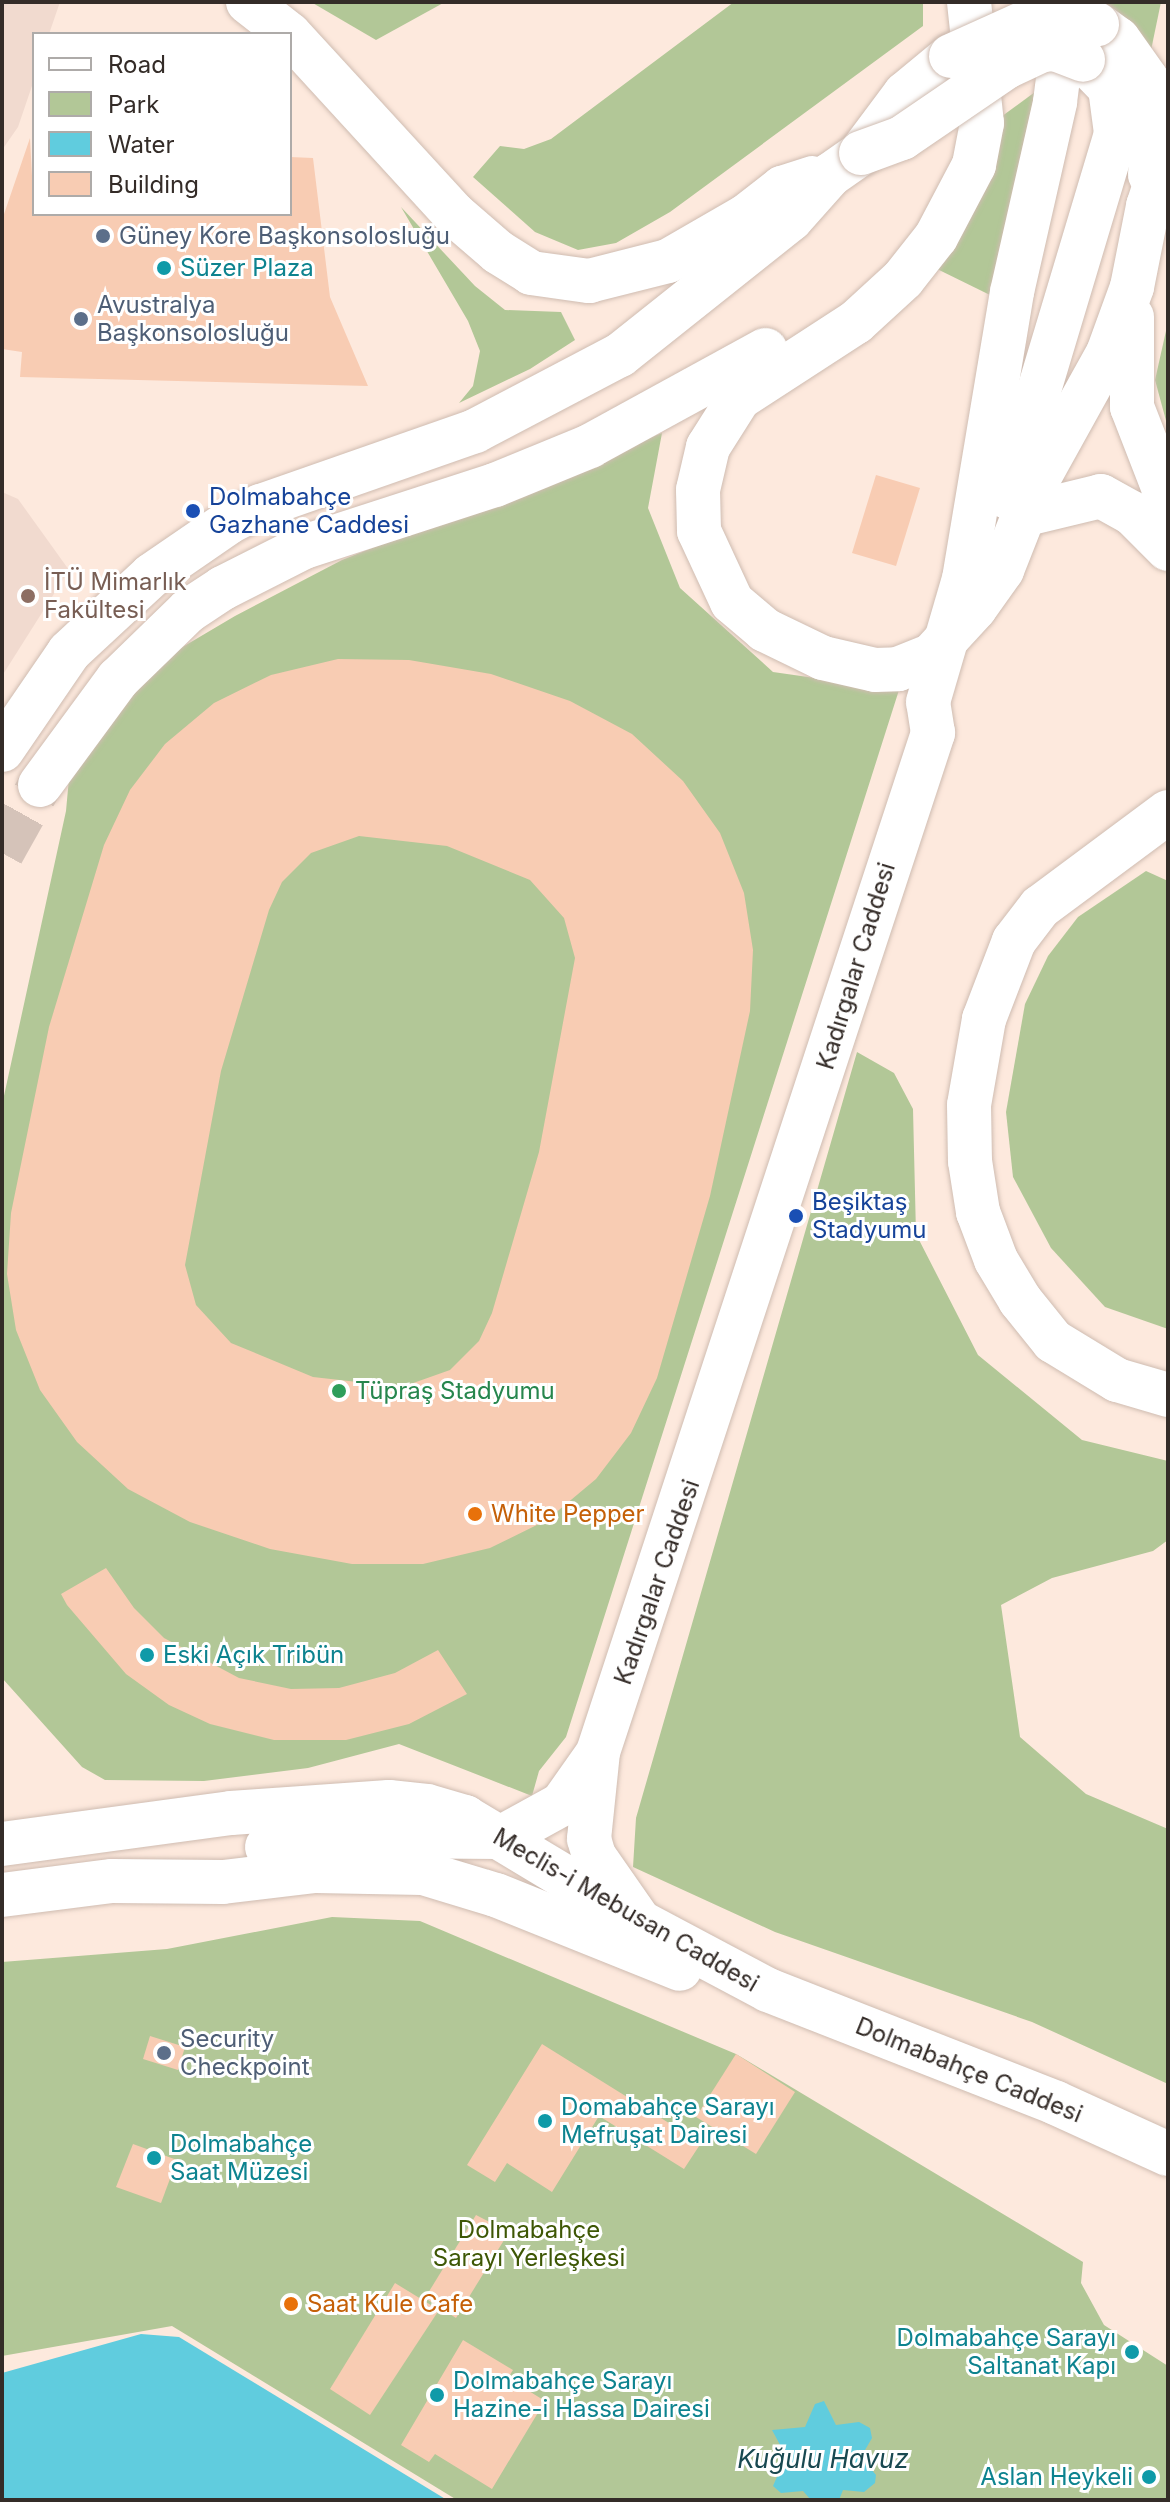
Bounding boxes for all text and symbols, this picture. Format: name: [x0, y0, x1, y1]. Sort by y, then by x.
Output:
legend: [32, 32, 292, 216]
text: Road: [108, 50, 166, 79]
text: Park: [108, 90, 159, 119]
text: Water: [108, 130, 175, 159]
text: Building: [108, 170, 199, 199]
place label: Güney Kore Başkonsolosluğu: [119, 222, 450, 250]
marker: Güney Kore Başkonsolosluğu: [94, 227, 112, 245]
place label: Süzer Plaza: [180, 254, 314, 282]
marker: Süzer Plaza: [155, 259, 173, 277]
place label: Avustralya Başkonsolosluğu: [97, 291, 289, 347]
marker: Avustralya Başkonsolosluğu: [72, 310, 90, 328]
place label: Dolmabahçe Gazhane Caddesi: [209, 483, 409, 539]
marker: Dolmabahçe Gazhane Caddesi: [184, 502, 202, 520]
place label: İTÜ Mimarlık Fakültesi: [44, 568, 187, 624]
marker: İTÜ Mimarlık Fakültesi: [19, 587, 37, 605]
street label: Kadırgalar Caddesi: [811, 859, 901, 1073]
place label: Beşiktaş Stadyumu: [812, 1188, 927, 1244]
marker: Beşiktaş Stadyumu: [787, 1207, 805, 1225]
place label: Tüpraş Stadyumu: [355, 1377, 555, 1405]
marker: Tüpraş Stadyumu: [330, 1382, 348, 1400]
street label: Kadırgalar Caddesi: [608, 1476, 706, 1688]
place label: White Pepper: [491, 1500, 645, 1528]
marker: White Pepper: [466, 1505, 484, 1523]
place label: Eski Açık Tribün: [163, 1641, 344, 1669]
marker: Eski Açık Tribün: [138, 1646, 156, 1664]
street label: Meclis-i Mebusan Caddesi: [488, 1822, 764, 1998]
street label: Dolmabahçe Caddesi: [851, 2011, 1087, 2129]
place label: Security Checkpoint: [180, 2025, 310, 2081]
marker: Security Checkpoint: [155, 2044, 173, 2062]
place label: Domabahçe Sarayı Mefruşat Dairesi: [561, 2093, 775, 2149]
marker: Domabahçe Sarayı Mefruşat Dairesi: [536, 2112, 554, 2130]
place label: Dolmabahçe Saat Müzesi: [170, 2130, 312, 2186]
marker: Dolmabahçe Saat Müzesi: [145, 2149, 163, 2167]
park label: Dolmabahçe Sarayı Yerleşkesi: [433, 2216, 625, 2272]
place label: Saat Kule Cafe: [307, 2290, 473, 2318]
marker: Saat Kule Cafe: [282, 2295, 300, 2313]
place label: Dolmabahçe Sarayı Saltanat Kapı: [897, 2324, 1116, 2380]
marker: Dolmabahçe Sarayı Saltanat Kapı: [1123, 2343, 1141, 2361]
place label: Dolmabahçe Sarayı Hazine-i Hassa Dairesi: [453, 2367, 710, 2423]
marker: Dolmabahçe Sarayı Hazine-i Hassa Dairesi: [428, 2386, 446, 2404]
water label: Kuğulu Havuz: [737, 2443, 909, 2475]
place label: Aslan Heykeli: [980, 2463, 1133, 2491]
marker: Aslan Heykeli: [1140, 2468, 1158, 2486]

